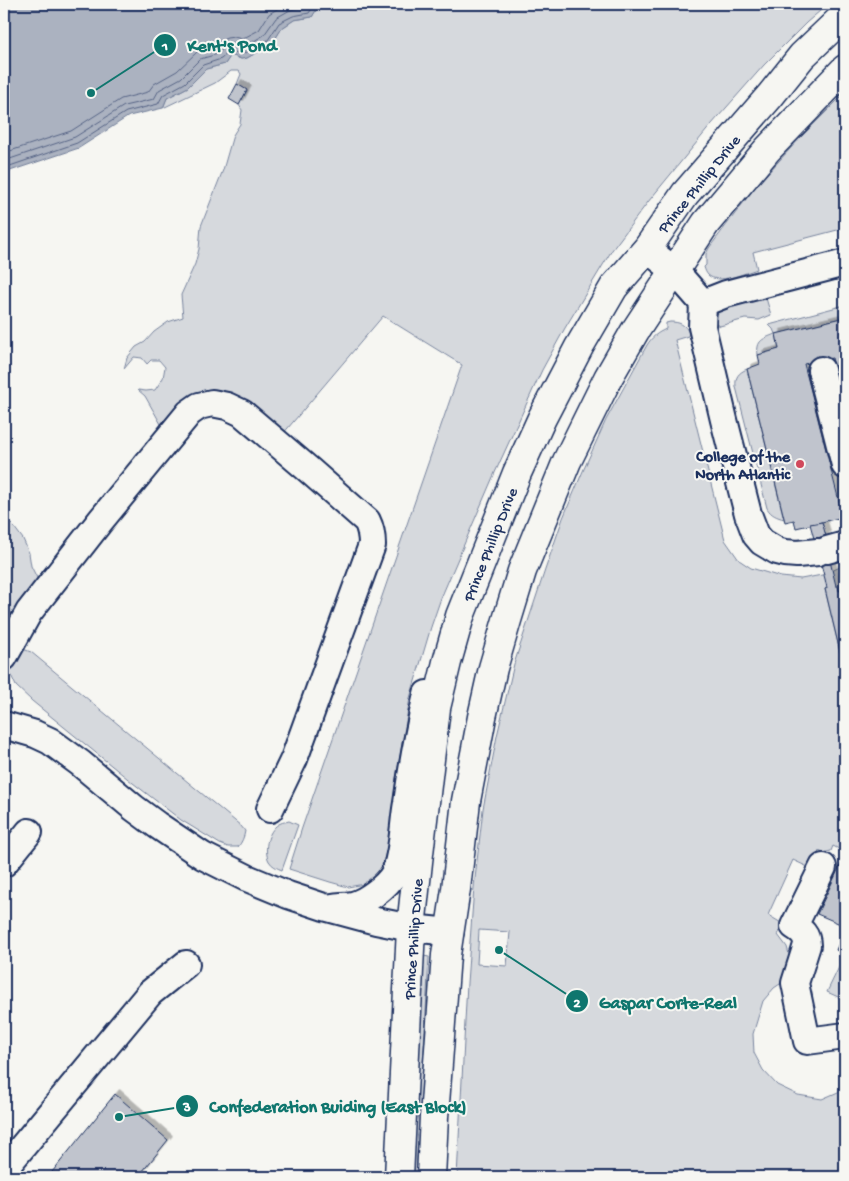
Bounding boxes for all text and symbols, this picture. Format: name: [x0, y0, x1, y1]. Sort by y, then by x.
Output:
callout: Kent's Pond: [153, 28, 287, 61]
text: Kent's Pond: [187, 37, 279, 58]
text: 1: [161, 38, 168, 56]
street label: Prince Phillip Drive: [655, 132, 747, 239]
place label: College of the North Atlantic: [695, 448, 792, 486]
marker: College of the North Atlantic: [794, 458, 806, 470]
street label: Prince Phillip Drive: [460, 485, 524, 606]
street label: Prince Phillip Drive: [402, 877, 429, 1001]
callout: Gaspar Corte-Real: [564, 985, 747, 1018]
text: Gaspar Corte-Real: [599, 994, 737, 1015]
text: 2: [573, 995, 581, 1013]
callout: Confederation Buiding (East Block): [175, 1089, 477, 1122]
text: Confederation Buiding (East Block): [208, 1098, 467, 1119]
text: 3: [182, 1099, 191, 1117]

